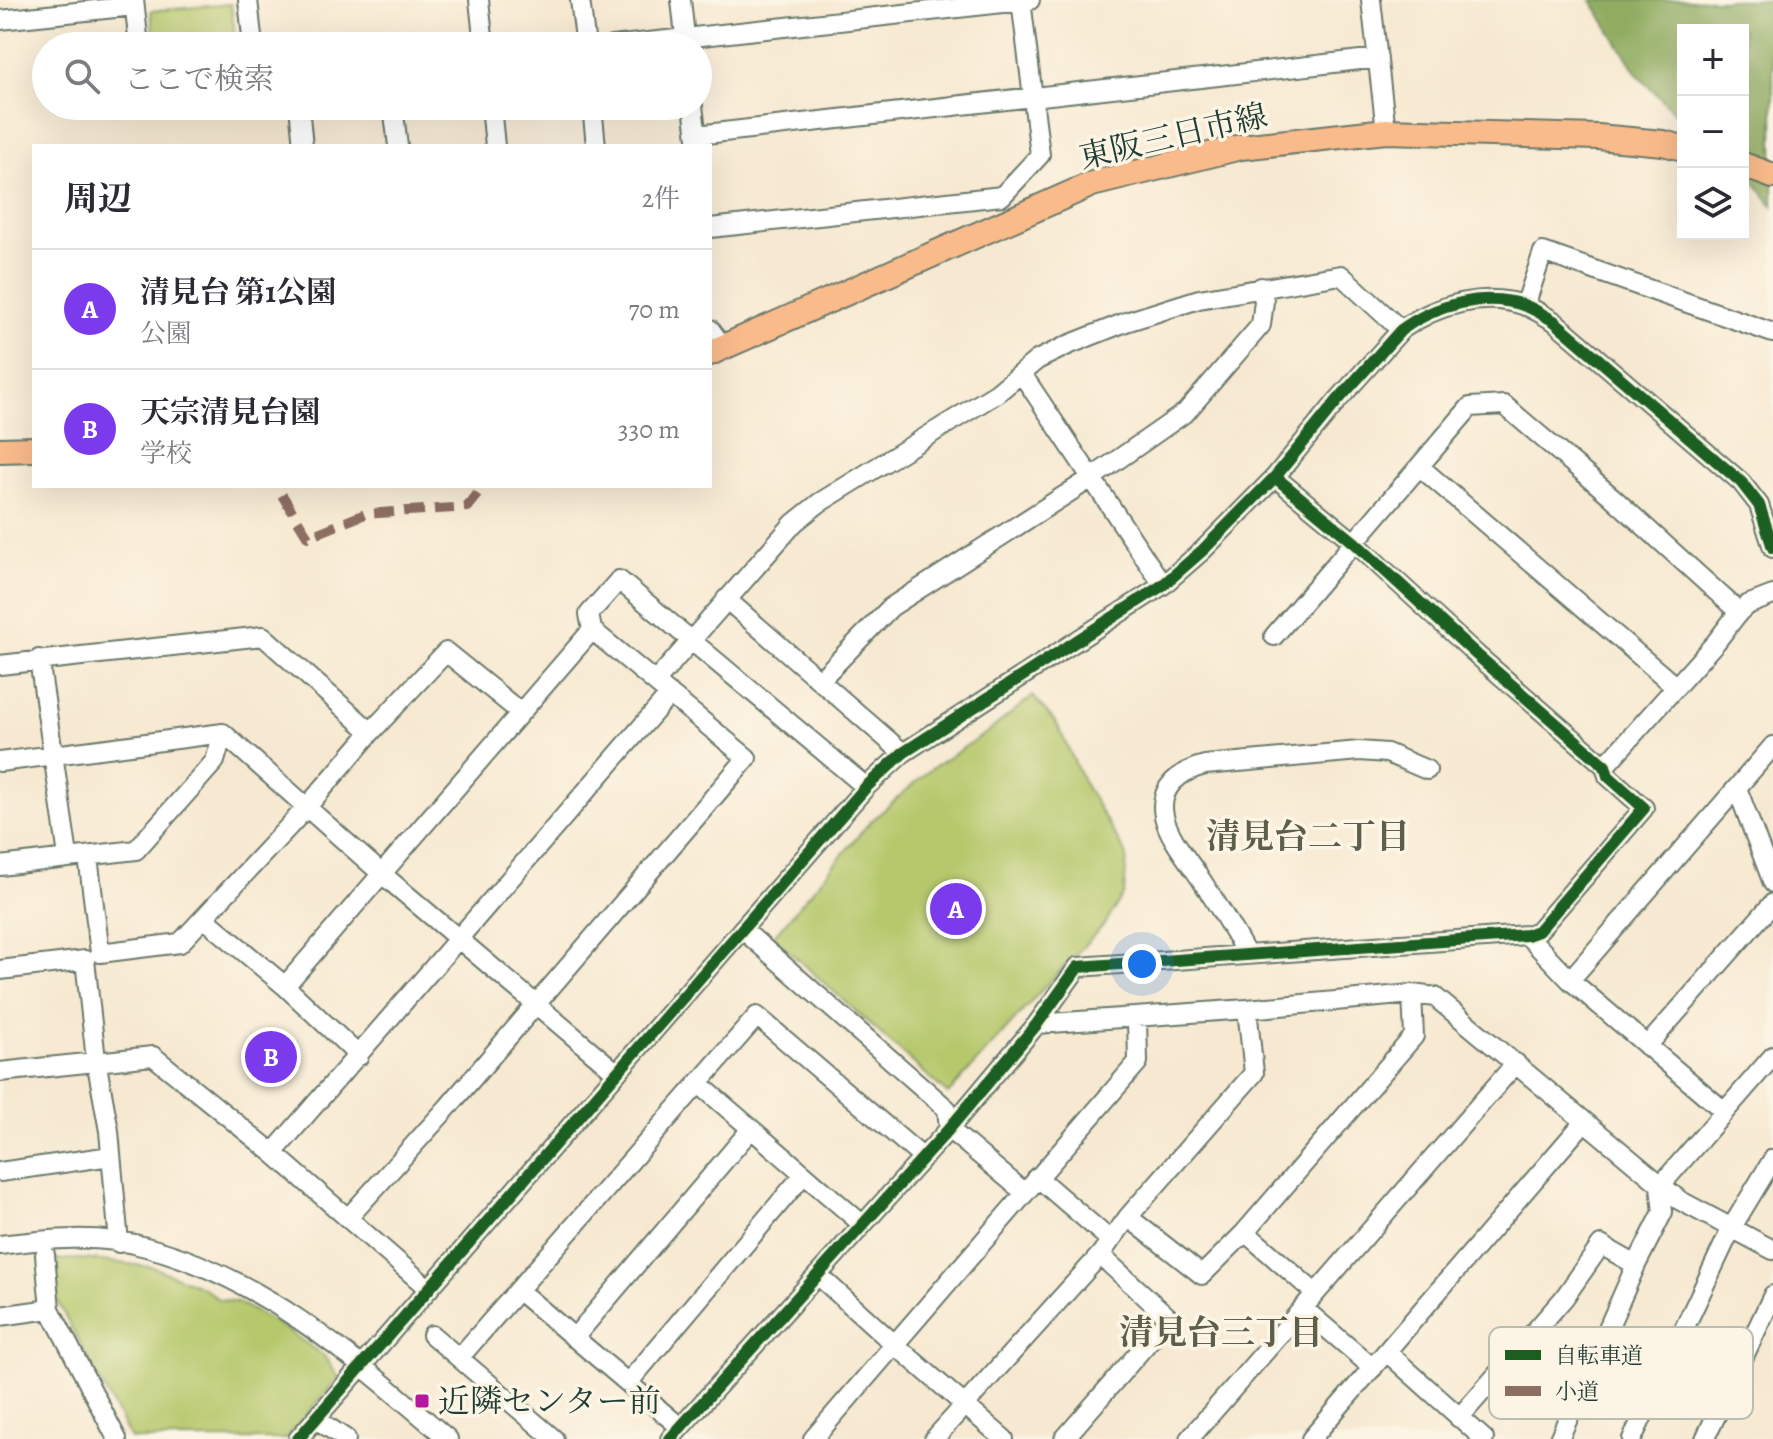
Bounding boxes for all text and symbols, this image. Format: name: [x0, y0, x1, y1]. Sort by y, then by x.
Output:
map controls: [1677, 24, 1749, 240]
button: +: [1677, 24, 1749, 96]
search box: [32, 32, 712, 120]
icon: search: [60, 54, 104, 98]
text: ここで検索: [124, 59, 274, 99]
street label: 東阪三日市線: [1075, 93, 1271, 179]
button: −: [1677, 96, 1749, 168]
button: layers: [1677, 168, 1749, 240]
text: 周辺: [64, 175, 132, 222]
text: 2件: [642, 181, 680, 216]
text: 清見台 第1公園: [140, 272, 336, 312]
text: A: [82, 292, 98, 327]
text: 70 m: [628, 292, 680, 327]
text: 公園: [140, 316, 192, 351]
text: 天宗清見台園: [140, 392, 320, 432]
text: B: [82, 412, 98, 447]
text: 330 m: [618, 412, 680, 447]
text: 学校: [140, 436, 192, 471]
district label: 清見台二丁目: [1206, 813, 1410, 860]
pin: A: [930, 879, 982, 939]
your location: [1122, 944, 1162, 984]
pin: B: [245, 1027, 297, 1087]
district label: 清見台三丁目: [1119, 1309, 1323, 1356]
legend: [1489, 1327, 1753, 1419]
text: 自転車道: [1555, 1341, 1643, 1371]
text: 小道: [1555, 1377, 1599, 1407]
place label: 近隣センター前: [438, 1379, 661, 1423]
marker: 近隣センター前: [413, 1392, 431, 1410]

